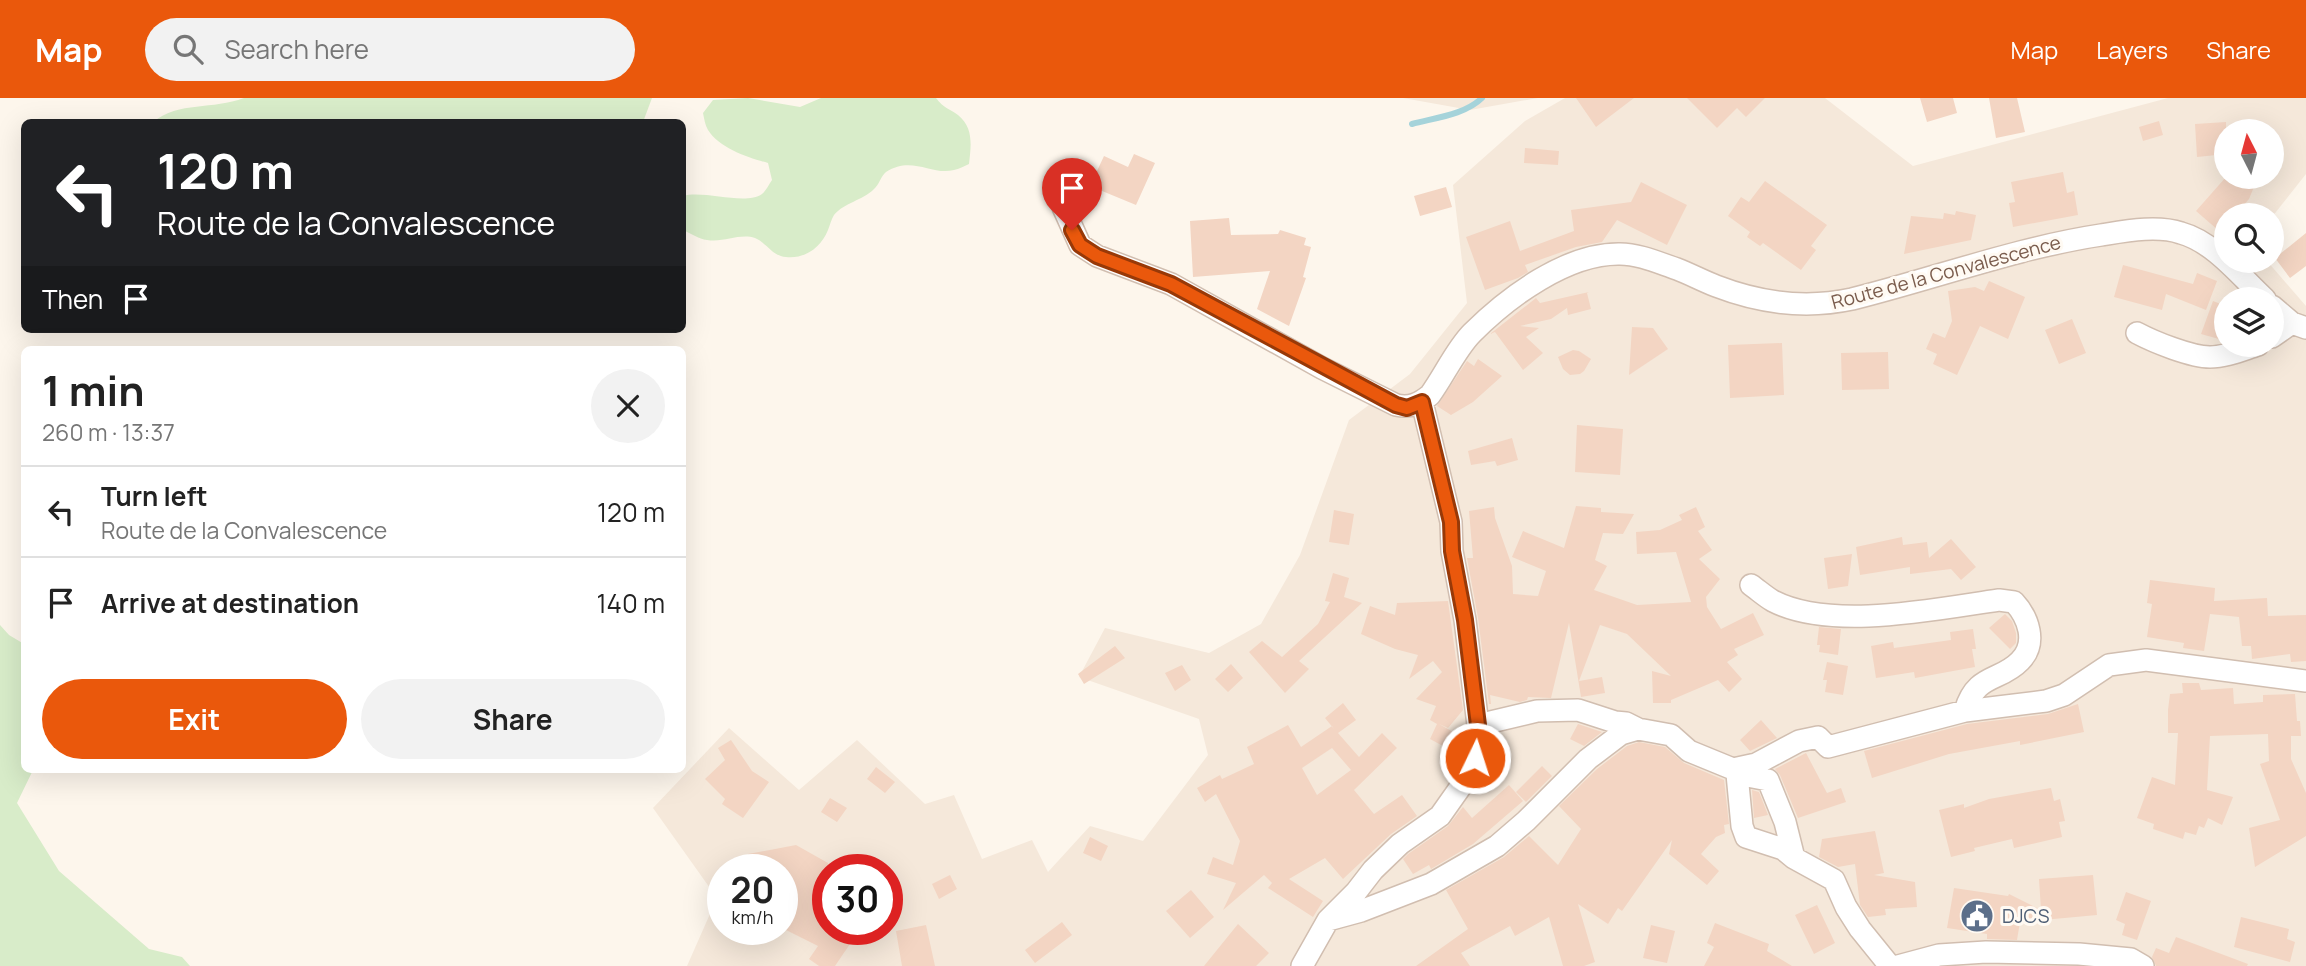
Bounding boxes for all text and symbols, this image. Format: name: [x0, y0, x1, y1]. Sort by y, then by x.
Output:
search box: [145, 18, 635, 81]
text: Map: [35, 27, 103, 72]
icon: search: [169, 30, 207, 68]
text: Search here: [225, 31, 369, 67]
text: Map: [2011, 33, 2058, 66]
text: Layers: [2096, 33, 2168, 66]
text: Share: [2206, 33, 2271, 66]
north arrow: [2214, 119, 2284, 189]
map controls: [2214, 119, 2284, 357]
text: 120 m: [157, 137, 294, 204]
icon: left: [42, 147, 133, 238]
pin: [1042, 158, 1102, 230]
icon: arrive: [1053, 169, 1091, 207]
text: Route de la Convalescence: [157, 201, 555, 245]
button: search: [2214, 203, 2284, 273]
street label: Route de la Convalescence: [1828, 229, 2064, 315]
icon: arrive: [117, 280, 155, 318]
text: Then: [42, 281, 103, 317]
button: layers: [2214, 287, 2284, 357]
text: 1 min: [42, 361, 145, 419]
button: close: [591, 369, 665, 443]
text: 260 m · 13:37: [42, 416, 175, 448]
text: Turn left: [101, 478, 208, 514]
icon: left: [42, 493, 80, 531]
text: 120 m: [597, 494, 665, 530]
text: Route de la Convalescence: [101, 514, 387, 546]
icon: arrive: [42, 584, 80, 622]
text: Arrive at destination: [101, 585, 359, 621]
text: 140 m: [596, 585, 665, 621]
button: Exit: [42, 679, 347, 759]
button: Share: [361, 679, 665, 759]
position arrow: [1438, 721, 1512, 795]
speed limit sign: 30: [812, 854, 903, 945]
text: 20: [731, 866, 774, 914]
public building icon: DJCS: [1958, 897, 1996, 935]
place label: DJCS: [2002, 903, 2050, 929]
text: km/h: [732, 905, 773, 929]

